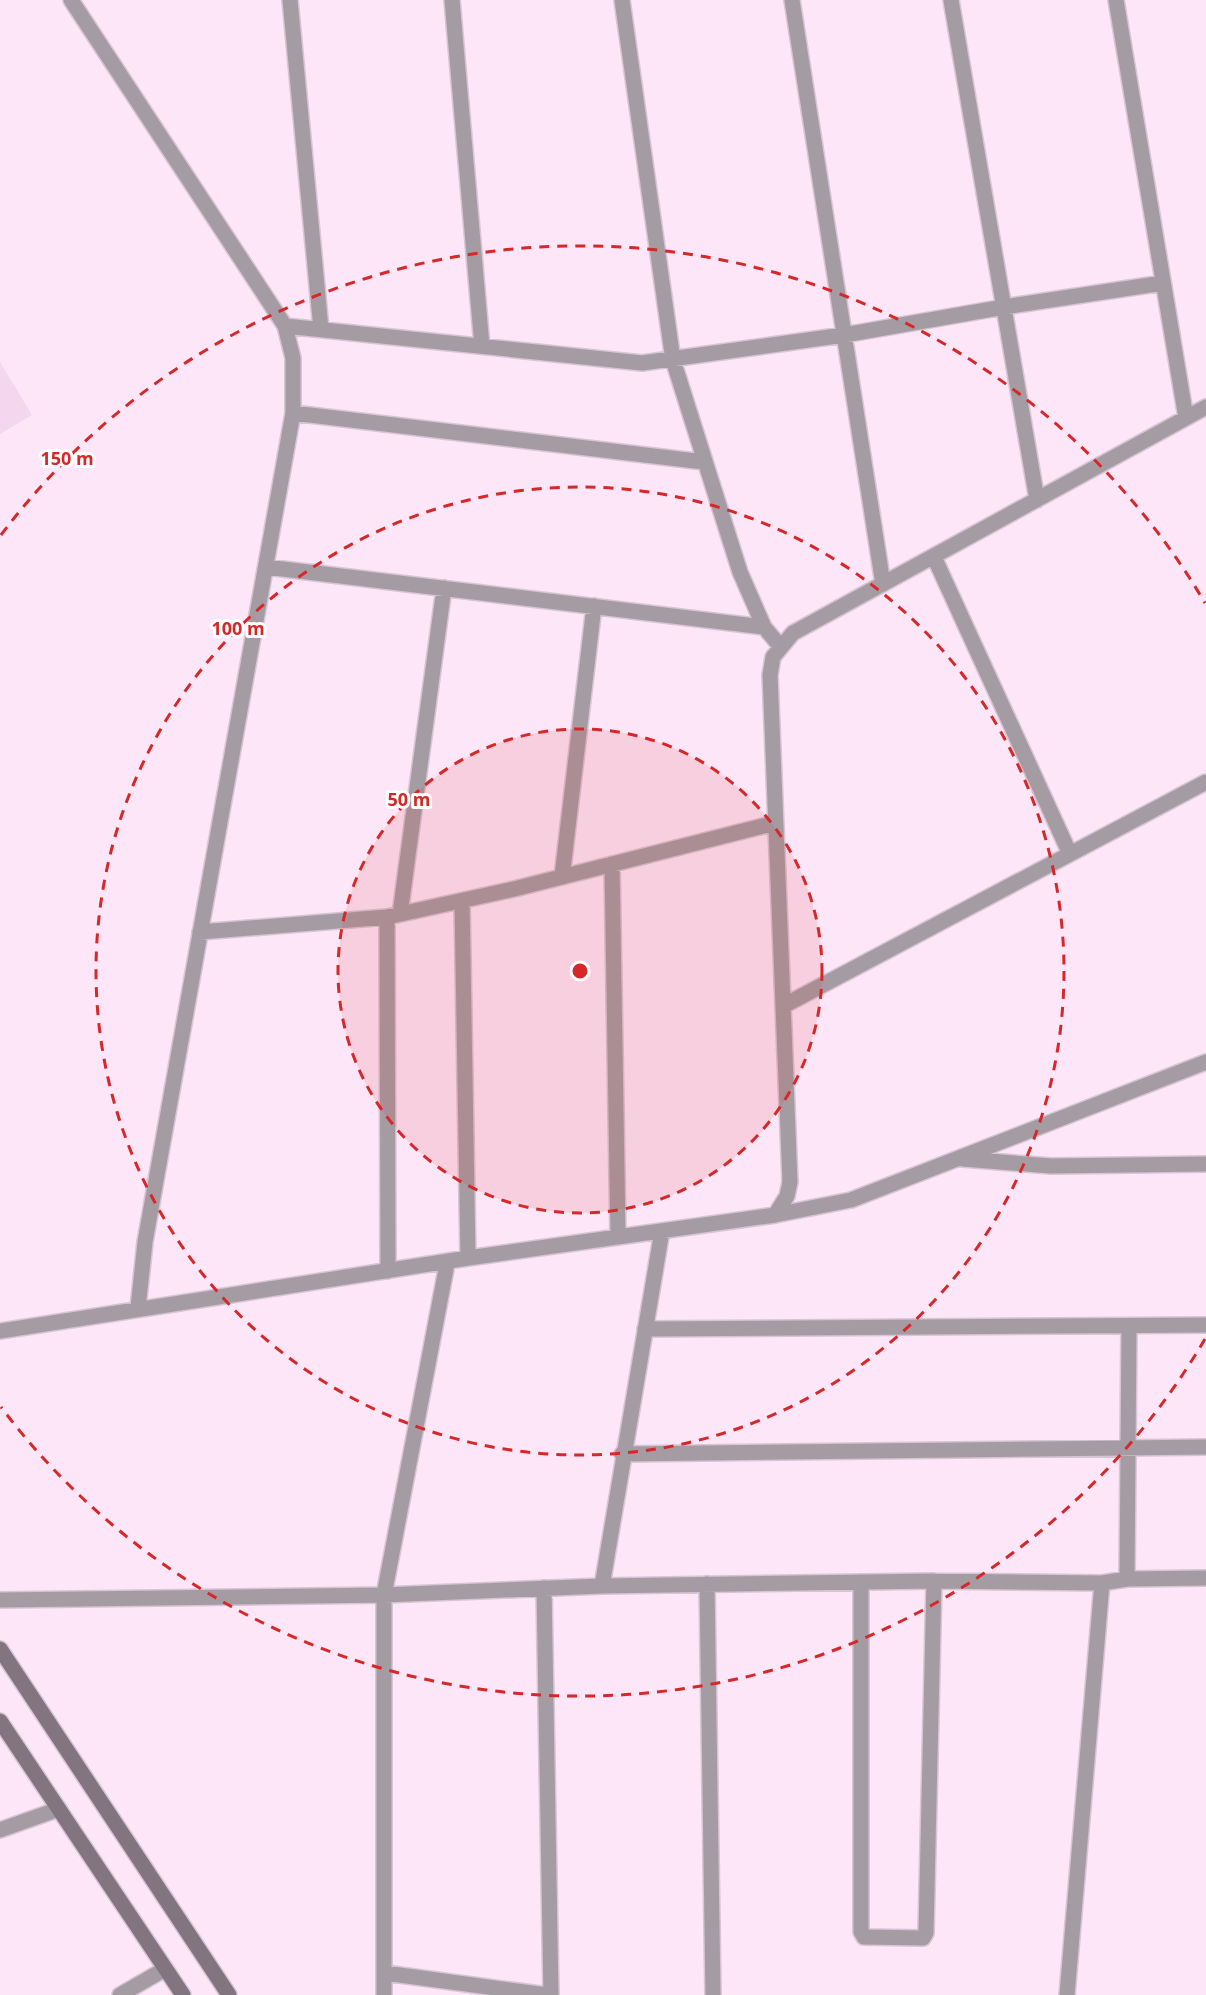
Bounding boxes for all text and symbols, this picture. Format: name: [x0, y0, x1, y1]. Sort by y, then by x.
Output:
text: 150 m: [40, 446, 94, 470]
text: 100 m: [211, 616, 265, 640]
text: 50 m: [388, 787, 430, 811]
centre of rings: [570, 961, 590, 981]

